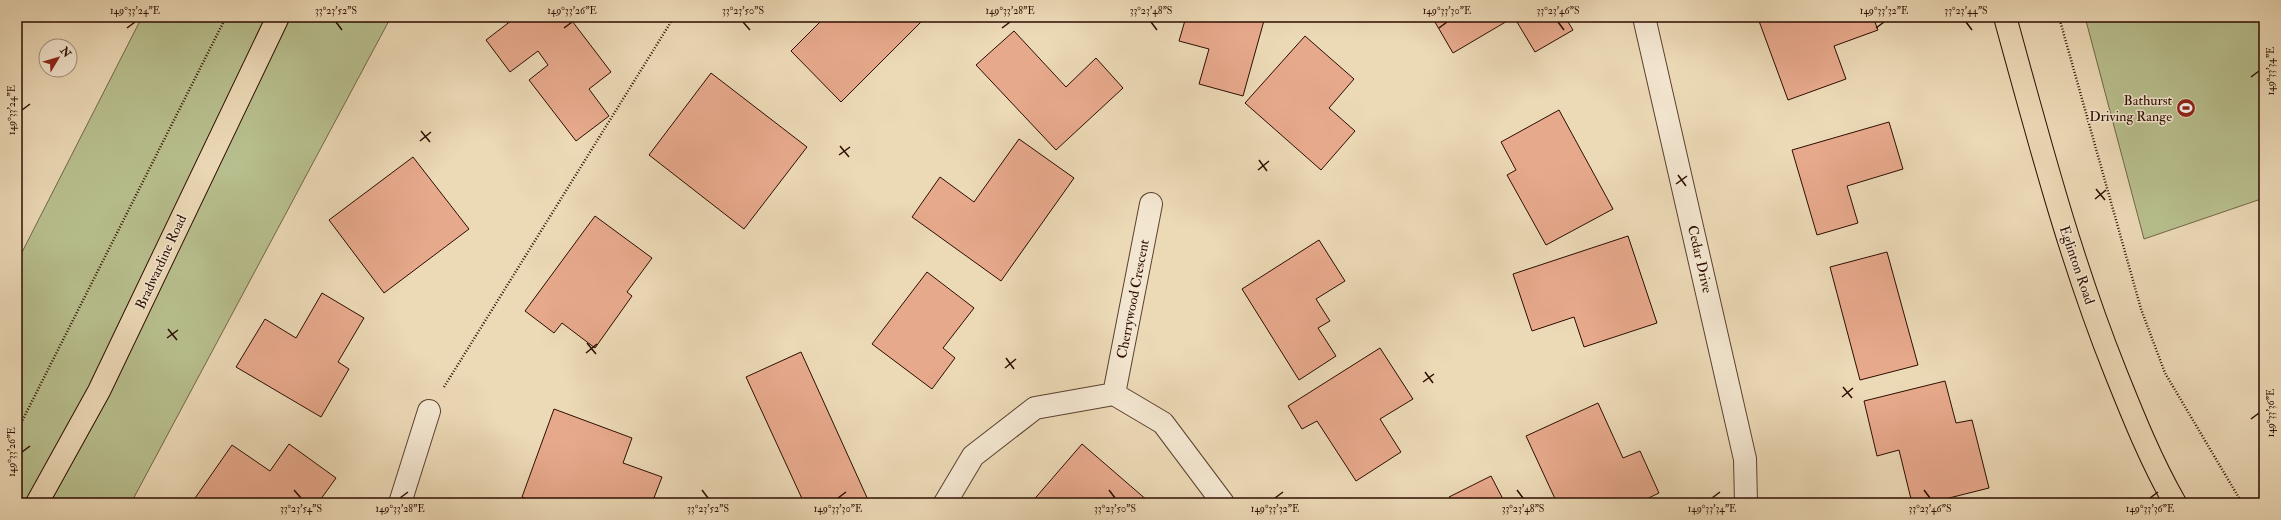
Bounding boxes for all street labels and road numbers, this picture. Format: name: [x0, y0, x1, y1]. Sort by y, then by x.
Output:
street label: Bradwardine Road: [132, 212, 190, 312]
street label: Cedar Drive: [1684, 223, 1716, 295]
street label: Eglinton Road: [2056, 223, 2098, 307]
street label: Cherrywood Crescent: [1113, 238, 1154, 360]

